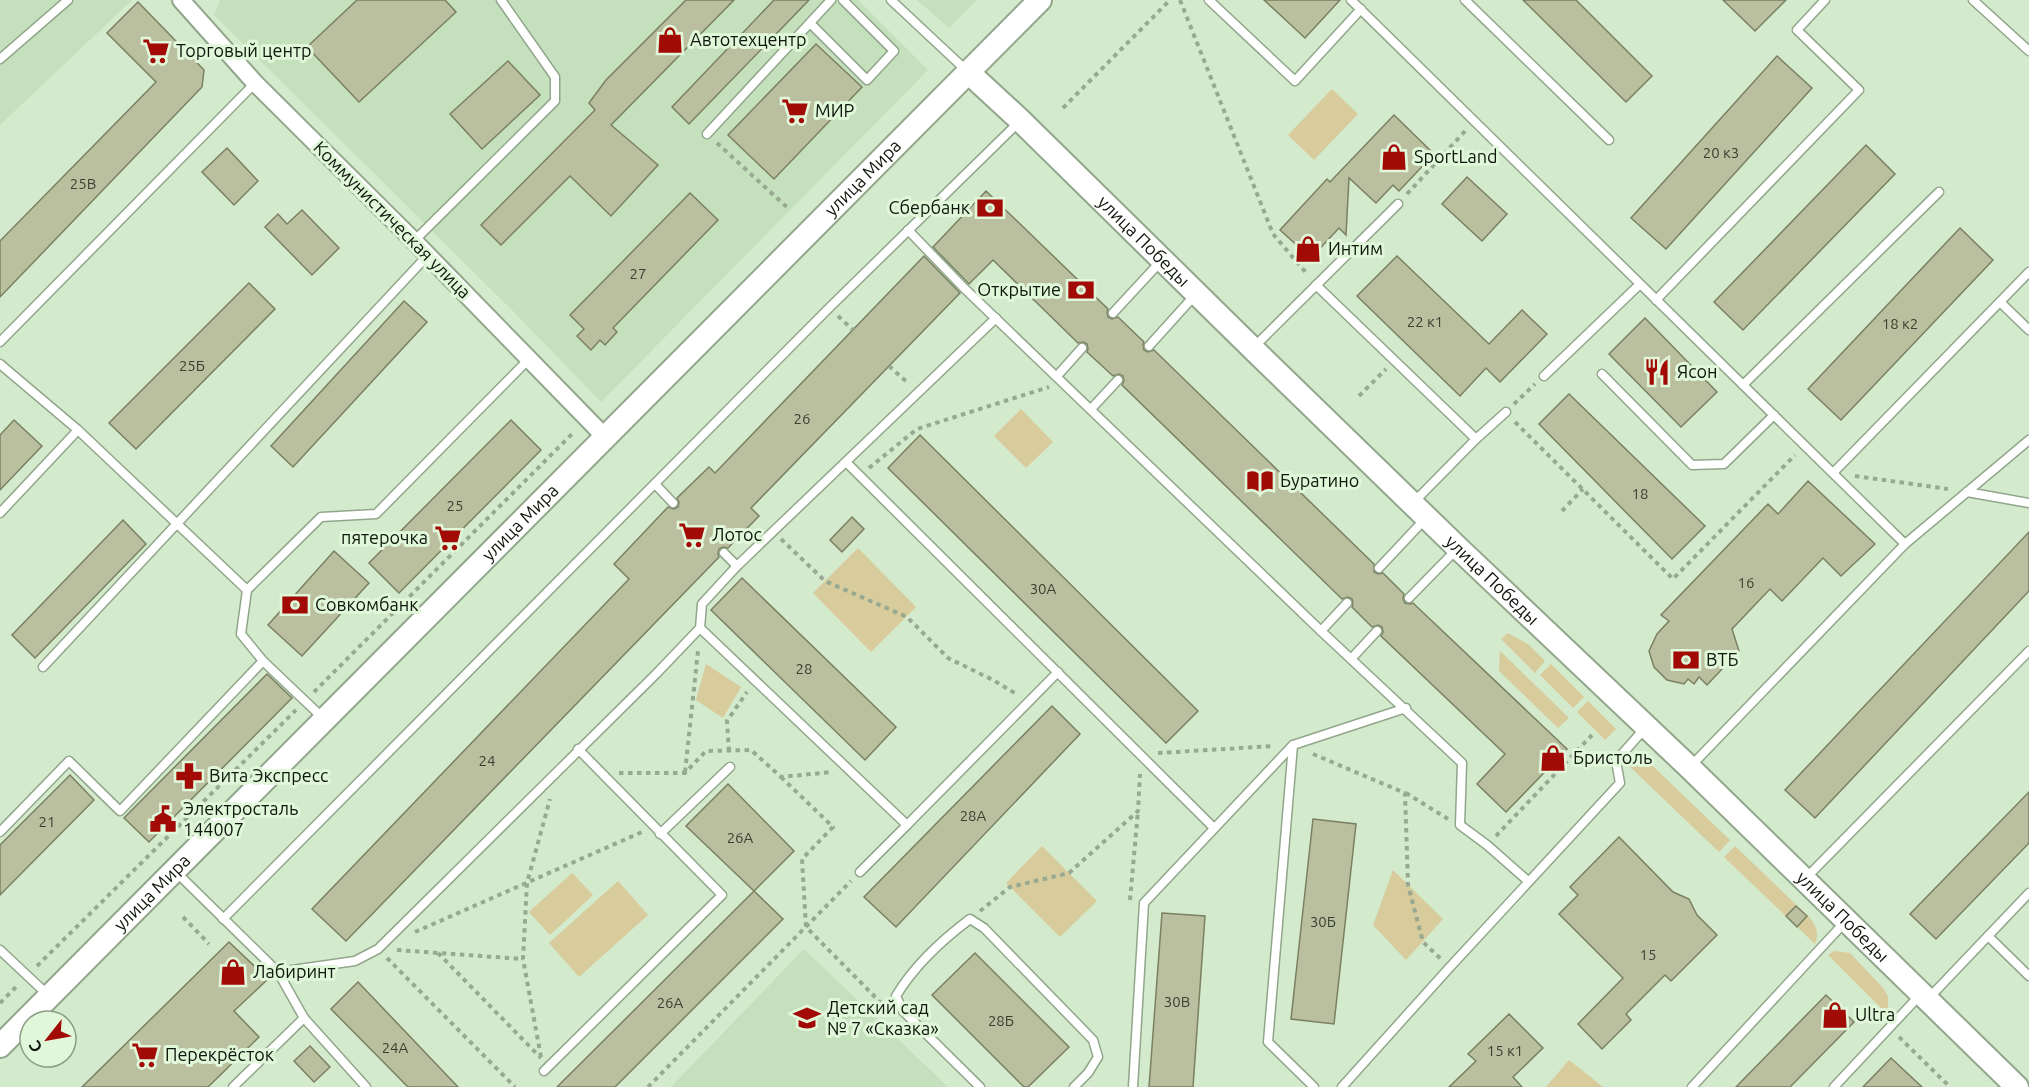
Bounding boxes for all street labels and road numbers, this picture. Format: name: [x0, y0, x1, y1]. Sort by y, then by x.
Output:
street label: улица Мира: [820, 135, 904, 220]
street label: Коммунистическая улица: [310, 137, 475, 302]
street label: улица Победы: [1094, 191, 1194, 290]
street label: улица Мира: [477, 480, 562, 564]
street label: улица Победы: [1442, 531, 1543, 628]
street label: улица Мира: [109, 850, 194, 934]
street label: улица Победы: [1793, 867, 1893, 965]

